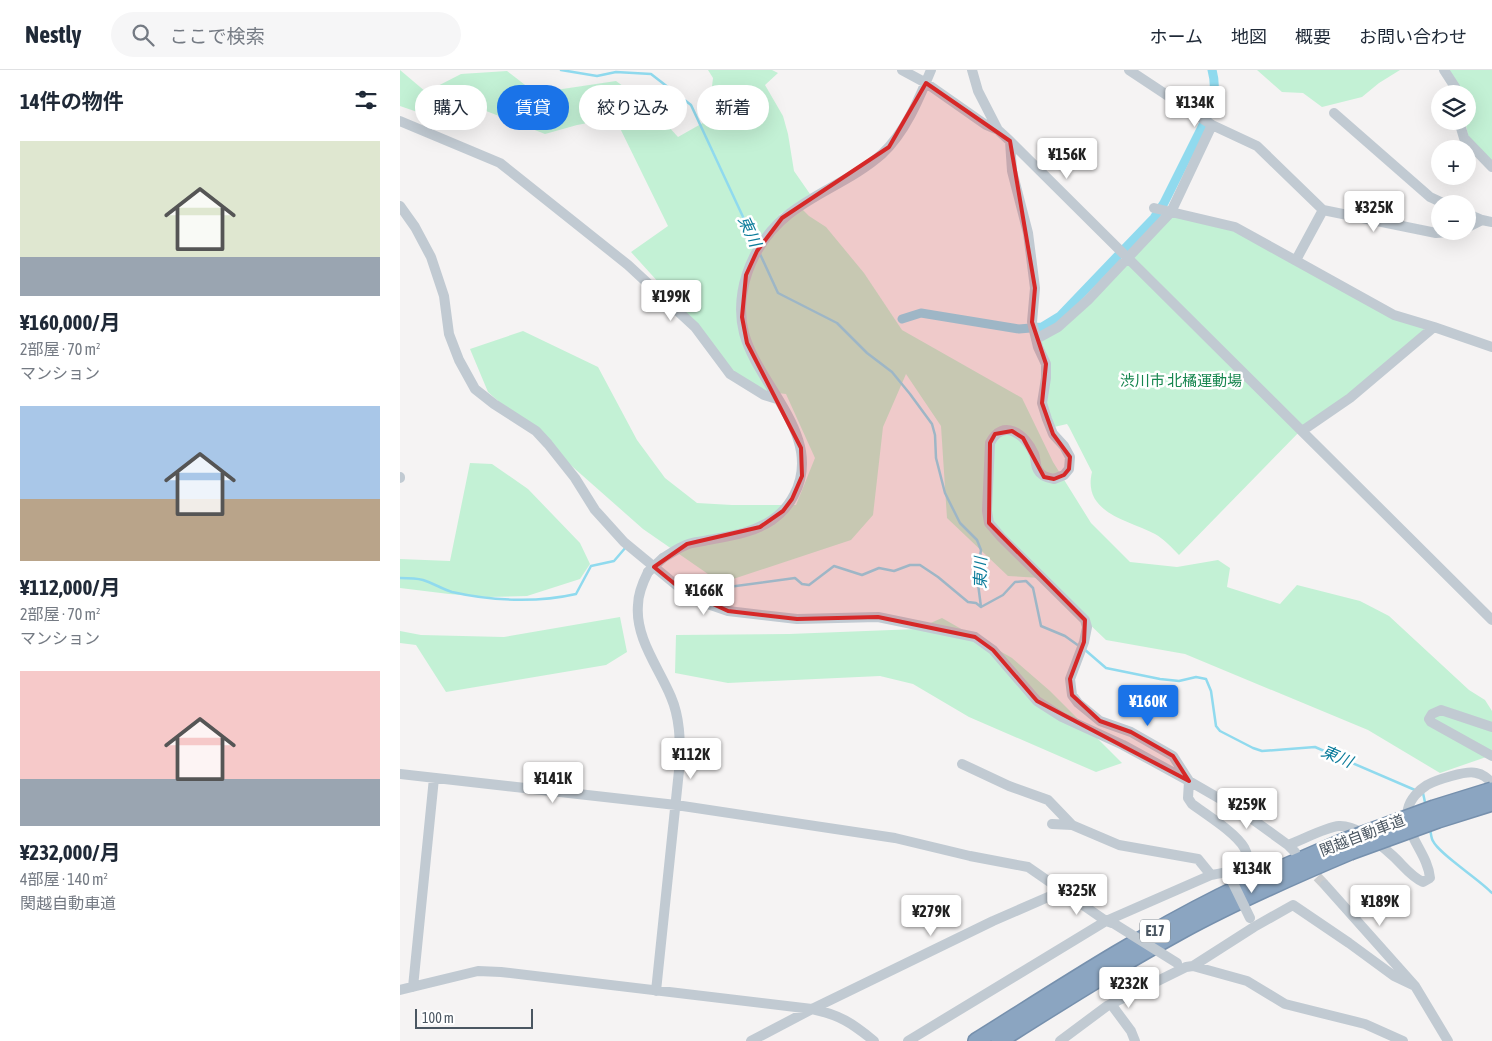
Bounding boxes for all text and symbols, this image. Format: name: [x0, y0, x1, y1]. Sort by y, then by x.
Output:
search box: [111, 12, 461, 57]
text: Nestly: [25, 21, 81, 48]
icon: search: [129, 21, 157, 49]
text: ここで検索: [169, 25, 264, 47]
text: ホーム: [1150, 26, 1203, 47]
text: 地図: [1231, 26, 1267, 47]
text: 概要: [1295, 26, 1331, 47]
text: お問い合わせ: [1359, 26, 1467, 47]
chip: 購入: [415, 85, 487, 130]
chip: 賃貸: [497, 85, 569, 130]
chip: 絞り込み: [579, 85, 687, 130]
chip: 新着: [697, 85, 769, 130]
pin: ¥134K: [1160, 85, 1230, 128]
map controls: [1431, 85, 1476, 240]
button: layers: [1431, 85, 1476, 130]
icon: filters: [352, 86, 380, 114]
text: 14件の物件: [20, 89, 124, 113]
text: ¥134K: [1176, 93, 1214, 111]
pin: ¥156K: [1032, 138, 1102, 180]
button: +: [1431, 140, 1476, 185]
text: ¥156K: [1048, 145, 1086, 163]
icon: home: [155, 174, 245, 264]
pin: ¥325K: [1339, 190, 1409, 233]
button: −: [1431, 195, 1476, 240]
text: ¥325K: [1355, 198, 1393, 216]
water label: 東川: [735, 213, 766, 251]
pin: ¥199K: [636, 280, 706, 322]
text: ¥199K: [652, 287, 690, 305]
text: ¥160,000/月: [20, 310, 120, 334]
text: 2部屋 · 70 m²: [20, 340, 101, 358]
text: マンション: [20, 364, 100, 382]
park label: 渋川市 北橘運動場: [1120, 372, 1242, 389]
icon: home: [155, 439, 245, 529]
water label: 東川: [971, 555, 989, 589]
pin: ¥166K: [669, 574, 739, 616]
text: ¥112,000/月: [20, 575, 120, 599]
text: ¥166K: [685, 581, 723, 599]
text: 2部屋 · 70 m²: [20, 605, 101, 623]
text: マンション: [20, 629, 100, 647]
pin: ¥160K: [1113, 684, 1183, 727]
text: ¥160K: [1129, 692, 1167, 710]
icon: home: [155, 704, 245, 794]
pin: ¥112K: [656, 738, 726, 780]
water label: 東川: [1319, 741, 1357, 771]
text: ¥112K: [672, 745, 710, 763]
pin: ¥141K: [518, 762, 588, 804]
text: ¥141K: [534, 769, 572, 787]
pin: ¥259K: [1212, 788, 1282, 830]
text: ¥259K: [1228, 795, 1266, 813]
street label: 関越自動車道: [1317, 811, 1407, 859]
text: ¥232,000/月: [20, 840, 120, 864]
pin: ¥134K: [1217, 852, 1287, 894]
text: ¥134K: [1233, 859, 1271, 877]
text: 4部屋 · 140 m²: [20, 870, 108, 888]
pin: ¥325K: [1042, 874, 1112, 916]
text: ¥325K: [1058, 881, 1096, 899]
pin: ¥189K: [1345, 884, 1415, 927]
text: ¥189K: [1361, 892, 1399, 910]
text: 関越自動車道: [20, 894, 116, 912]
pin: ¥279K: [896, 894, 966, 937]
text: ¥279K: [912, 902, 950, 920]
road number: E17: [1140, 919, 1170, 942]
pin: ¥232K: [1094, 966, 1164, 1009]
text: ¥232K: [1110, 974, 1148, 992]
scale bar: [415, 1006, 532, 1029]
text: 100 m: [422, 1010, 454, 1026]

